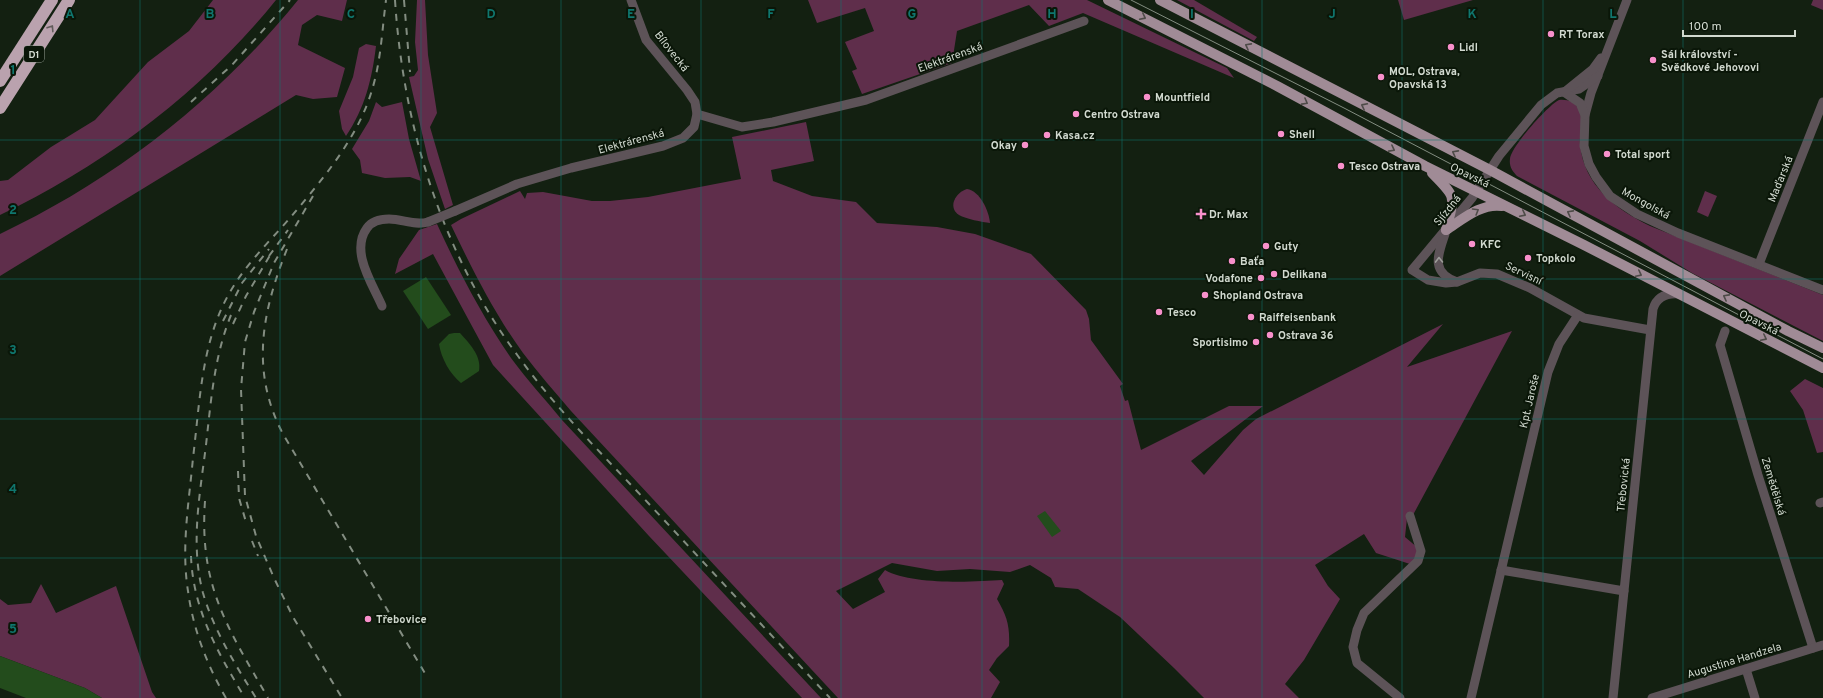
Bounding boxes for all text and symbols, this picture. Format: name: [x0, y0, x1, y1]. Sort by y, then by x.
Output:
text: A: [65, 7, 75, 23]
text: B: [206, 7, 215, 23]
text: C: [347, 7, 355, 23]
text: D: [486, 7, 496, 23]
text: E: [627, 7, 635, 23]
text: F: [767, 7, 775, 23]
text: G: [908, 7, 917, 23]
text: H: [1047, 7, 1057, 23]
text: I: [1190, 7, 1194, 23]
text: J: [1328, 7, 1336, 23]
text: K: [1467, 7, 1477, 23]
text: L: [1609, 7, 1617, 23]
scale bar: [1683, 12, 1795, 38]
one-way arrow: [1138, 13, 1146, 20]
text: 100 m: [1689, 19, 1722, 35]
one-way arrow: [46, 25, 53, 32]
street label: Bílovecká: [651, 28, 692, 75]
place label: RT Torax: [1559, 28, 1605, 42]
marker: RT Torax: [1546, 29, 1556, 39]
street label: Elektrárenská: [916, 40, 985, 76]
place label: Lidl: [1459, 41, 1478, 55]
marker: Lidl: [1446, 42, 1456, 52]
one-way arrow: [1245, 44, 1253, 51]
road number: D1: [24, 46, 44, 62]
place label: Sál království - Svědkové Jehovovi: [1661, 48, 1759, 75]
marker: Sál království - Svědkové Jehovovi: [1648, 55, 1658, 65]
text: 1: [10, 63, 16, 79]
place label: MOL, Ostrava, Opavská 13: [1389, 65, 1460, 92]
marker: MOL, Ostrava, Opavská 13: [1376, 72, 1386, 82]
place label: Mountfield: [1155, 91, 1210, 105]
marker: Mountfield: [1142, 92, 1152, 102]
one-way arrow: [1301, 97, 1308, 104]
one-way arrow: [1361, 103, 1368, 111]
place label: Centro Ostrava: [1084, 108, 1160, 122]
marker: Centro Ostrava: [1071, 109, 1081, 119]
street label: Elektrárenská: [597, 126, 666, 158]
place label: Shell: [1289, 128, 1315, 142]
place label: Kasa.cz: [1055, 129, 1095, 143]
marker: Shell: [1276, 129, 1286, 139]
marker: Kasa.cz: [1042, 130, 1052, 140]
place label: Okay: [991, 139, 1017, 153]
marker: Okay: [1020, 140, 1030, 150]
one-way arrow: [1388, 144, 1395, 151]
place label: Total sport: [1615, 148, 1670, 162]
marker: Total sport: [1602, 149, 1612, 159]
one-way arrow: [1451, 150, 1459, 157]
street label: Maďarská: [1765, 154, 1797, 205]
place label: Tesco Ostrava: [1349, 160, 1420, 174]
street label: Opavská: [1447, 160, 1492, 192]
marker: Tesco Ostrava: [1336, 161, 1346, 171]
street label: Mongolská: [1619, 185, 1672, 223]
street label: Sjízdná: [1431, 192, 1465, 229]
text: 2: [9, 203, 17, 219]
place label: Dr. Max: [1209, 208, 1249, 222]
marker: Dr. Max: [1196, 209, 1206, 219]
one-way arrow: [1472, 209, 1479, 216]
one-way arrow: [1519, 210, 1526, 217]
one-way arrow: [1567, 210, 1574, 218]
place label: KFC: [1480, 238, 1501, 252]
marker: KFC: [1467, 239, 1477, 249]
place label: Guty: [1274, 240, 1298, 254]
marker: Guty: [1261, 241, 1271, 251]
place label: Topkolo: [1536, 252, 1576, 266]
marker: Topkolo: [1523, 253, 1533, 263]
place label: Baťa: [1240, 255, 1264, 269]
marker: Baťa: [1227, 256, 1237, 266]
one-way arrow: [1434, 257, 1443, 263]
street label: Servisní: [1503, 259, 1545, 289]
place label: Delikana: [1282, 268, 1327, 282]
marker: Delikana: [1269, 269, 1279, 279]
one-way arrow: [1635, 269, 1642, 276]
place label: Vodafone: [1205, 272, 1253, 286]
marker: Vodafone: [1256, 273, 1266, 283]
place label: Shopland Ostrava: [1213, 289, 1303, 303]
marker: Shopland Ostrava: [1200, 290, 1210, 300]
one-way arrow: [1723, 295, 1730, 302]
place label: Tesco: [1167, 306, 1196, 320]
marker: Tesco: [1154, 307, 1164, 317]
street label: Opavská: [1736, 307, 1781, 339]
place label: Raiffeisenbank: [1259, 311, 1336, 325]
marker: Raiffeisenbank: [1246, 312, 1256, 322]
place label: Ostrava 36: [1278, 329, 1334, 343]
marker: Ostrava 36: [1265, 330, 1275, 340]
one-way arrow: [1760, 333, 1767, 341]
place label: Sportisimo: [1192, 336, 1248, 350]
marker: Sportisimo: [1251, 337, 1261, 347]
text: 3: [9, 343, 17, 359]
street label: Kpt. Jaroše: [1517, 373, 1543, 430]
street label: Zemědělská: [1758, 455, 1789, 517]
street label: Třebovická: [1614, 457, 1634, 513]
text: 4: [9, 482, 17, 498]
place label: Třebovice: [376, 613, 427, 627]
marker: Třebovice: [363, 614, 373, 624]
text: 5: [9, 622, 17, 638]
street label: Augustina Handzela: [1685, 640, 1783, 682]

